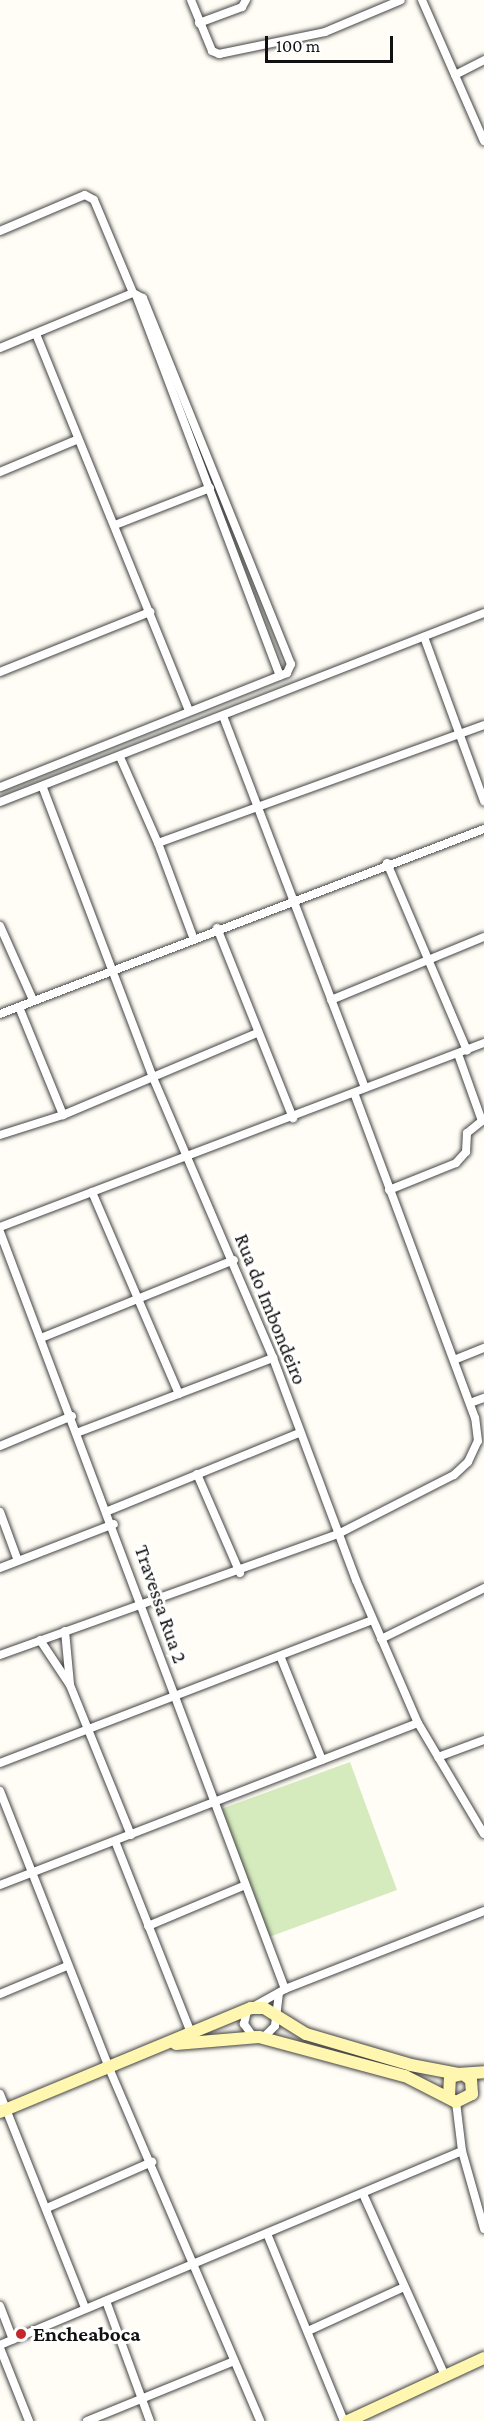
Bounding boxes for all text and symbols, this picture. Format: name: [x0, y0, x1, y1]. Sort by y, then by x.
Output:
scale bar: [268, 24, 396, 62]
text: 100 m: [276, 36, 320, 56]
street label: Rua do Imbondeiro: [229, 1230, 313, 1388]
street label: Travessa Rua 2: [129, 1542, 193, 1666]
place label: Encheaboca: [33, 2321, 140, 2347]
marker: Encheaboca: [14, 2327, 28, 2341]

